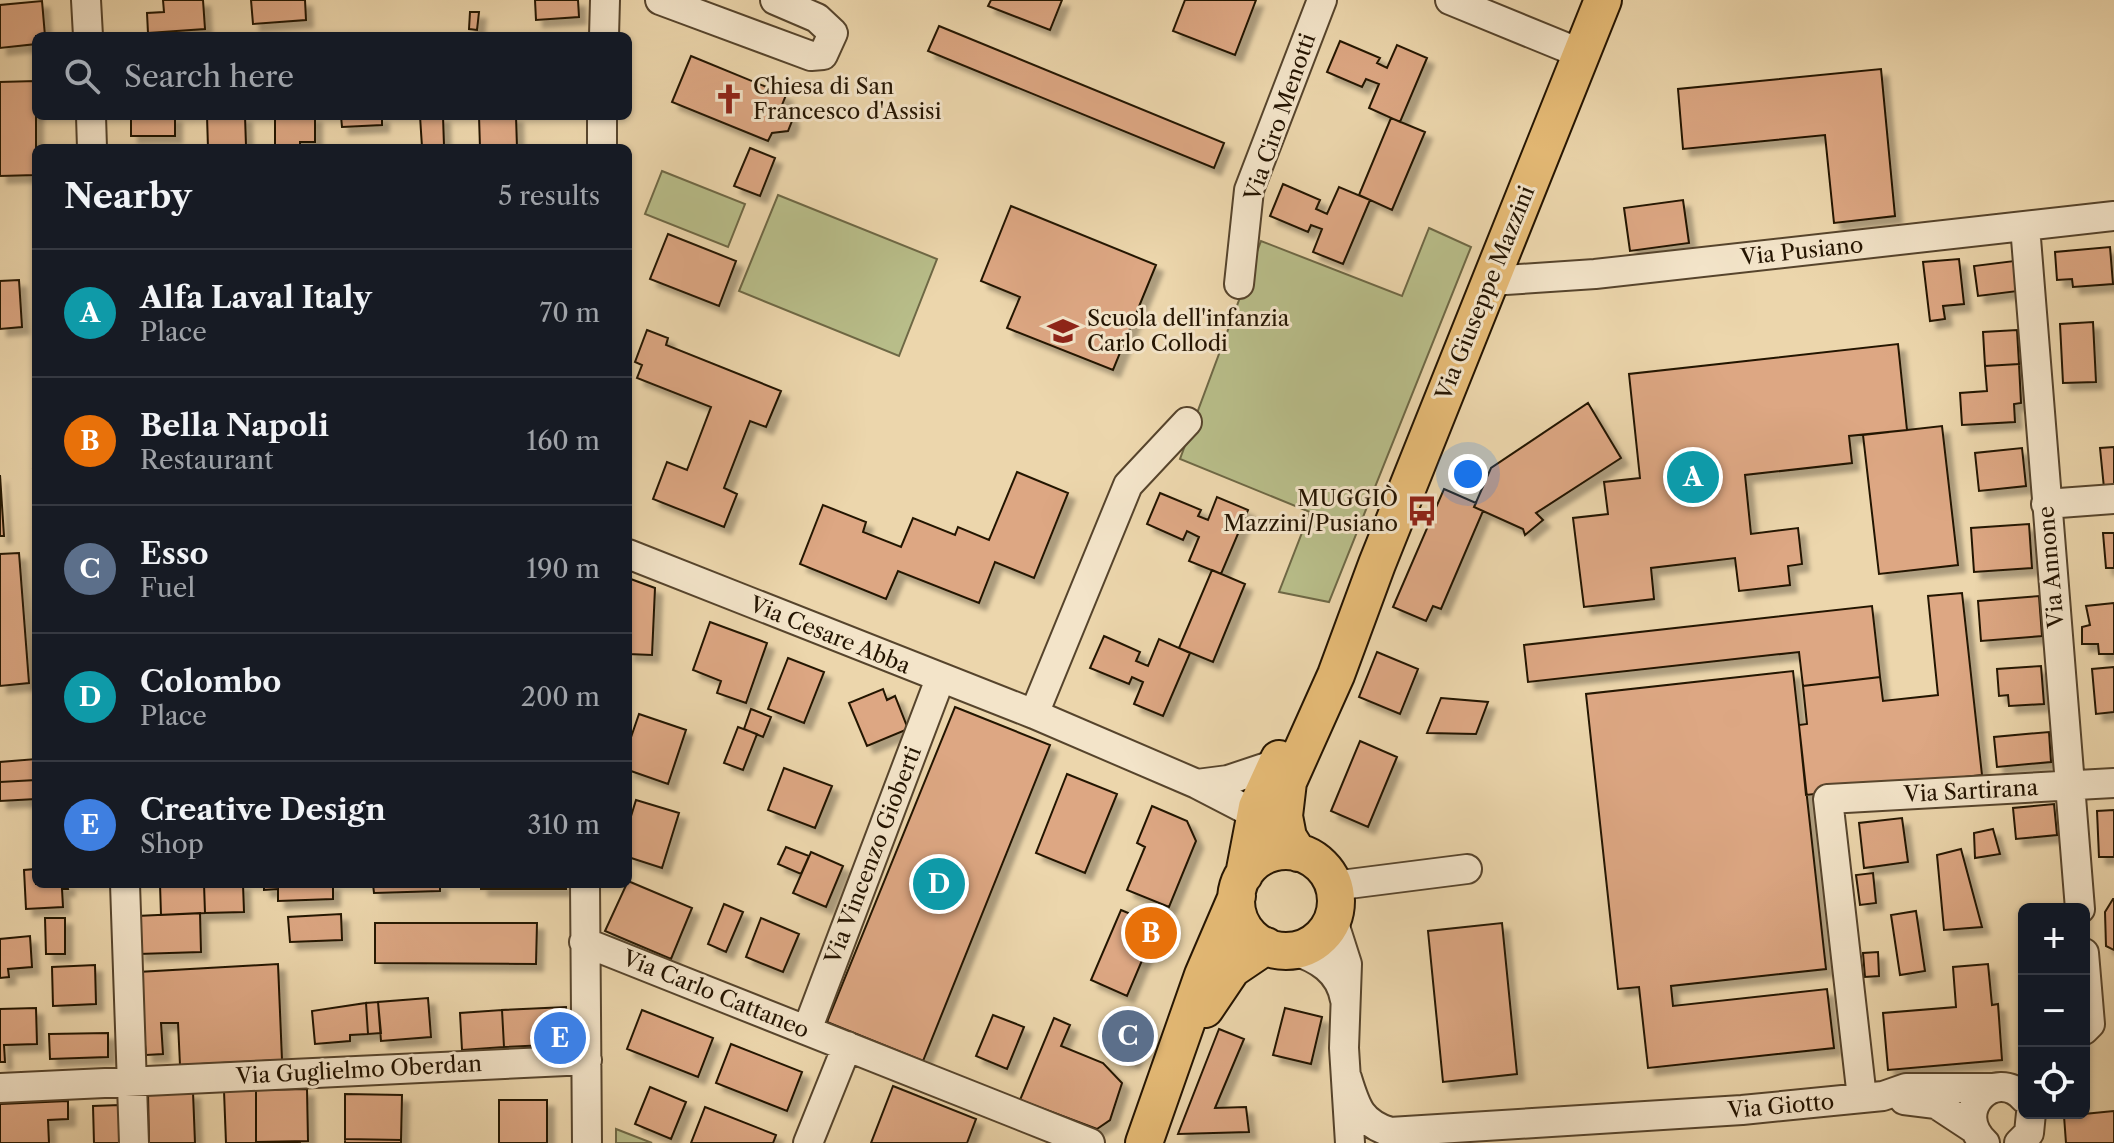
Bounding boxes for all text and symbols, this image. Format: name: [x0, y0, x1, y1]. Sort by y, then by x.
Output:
street label: Via Ciro Menotti: [1238, 29, 1321, 205]
search box: [32, 32, 632, 120]
icon: search: [60, 54, 104, 98]
text: Search here: [124, 58, 294, 95]
place label: Chiesa di San Francesco d'Assisi: [753, 73, 942, 125]
church icon: Chiesa di San Francesco d'Assisi: [712, 82, 746, 116]
text: Nearby: [64, 175, 192, 217]
text: 5 results: [498, 180, 600, 212]
street label: Via Giuseppe Mazzini: [1429, 182, 1540, 405]
street label: Via Pusiano: [1738, 231, 1865, 271]
text: Alfa Laval Italy: [140, 279, 372, 316]
text: A: [80, 297, 100, 329]
text: 70 m: [540, 297, 600, 329]
place label: Scuola dell'infanzia Carlo Collodi: [1087, 305, 1290, 357]
school or university icon: Scuola dell'infanzia Carlo Collodi: [1046, 314, 1080, 348]
text: Place: [140, 316, 207, 348]
text: Bella Napoli: [140, 407, 329, 444]
text: B: [80, 425, 100, 457]
text: 160 m: [526, 425, 600, 457]
text: Restaurant: [140, 444, 274, 476]
pin: A: [1667, 447, 1719, 507]
your location: [1448, 454, 1488, 494]
place label: MUGGIÒ Mazzini/Pusiano: [1223, 484, 1398, 537]
bus stop icon: MUGGIÒ Mazzini/Pusiano: [1405, 494, 1439, 528]
street label: Via Annone: [2032, 505, 2070, 630]
text: Esso: [140, 535, 209, 572]
text: C: [80, 553, 100, 585]
text: 190 m: [526, 553, 600, 585]
text: Fuel: [140, 572, 195, 604]
street label: Via Cesare Abba: [745, 590, 915, 680]
text: Colombo: [140, 663, 281, 700]
text: D: [79, 681, 101, 713]
text: 200 m: [521, 681, 600, 713]
text: Place: [140, 700, 207, 732]
street label: Via Vincenzo Gioberti: [819, 742, 927, 969]
street label: Via Sartirana: [1902, 774, 2039, 808]
text: Creative Design: [140, 791, 386, 828]
text: E: [81, 809, 99, 841]
text: 310 m: [527, 809, 600, 841]
text: Shop: [140, 828, 204, 860]
pin: D: [913, 854, 965, 914]
pin: B: [1125, 903, 1177, 963]
map controls: [2018, 903, 2090, 1119]
button: +: [2018, 903, 2090, 975]
street label: Via Carlo Cattaneo: [618, 944, 813, 1044]
button: −: [2018, 975, 2090, 1047]
pin: C: [1102, 1006, 1154, 1066]
pin: E: [534, 1008, 586, 1068]
button: locate: [2018, 1047, 2090, 1119]
street label: Via Guglielmo Oberdan: [234, 1050, 483, 1090]
street label: Via Giotto: [1726, 1088, 1835, 1124]

